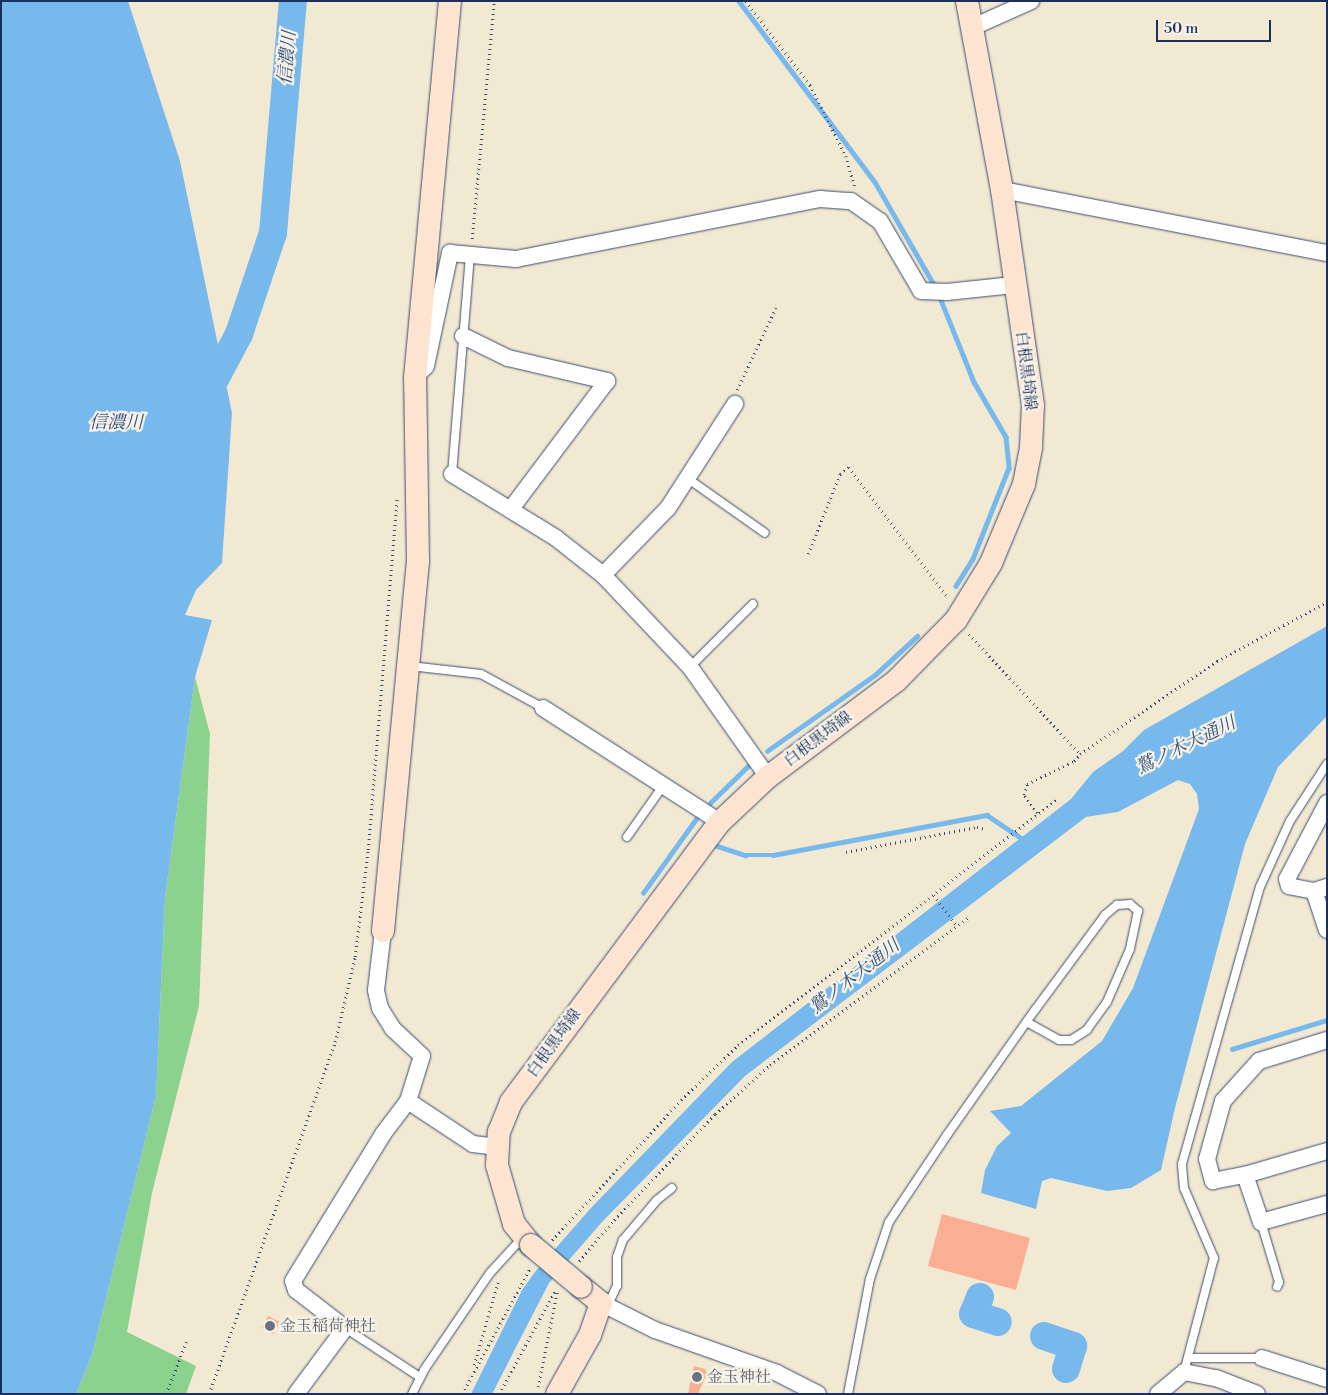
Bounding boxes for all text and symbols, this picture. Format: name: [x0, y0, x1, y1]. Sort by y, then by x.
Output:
scale bar: [1158, 10, 1273, 42]
text: 50 m: [1164, 19, 1198, 38]
water label: 信濃川: [275, 30, 301, 86]
street label: 白根黒埼線: [1012, 330, 1040, 412]
water label: 信濃川: [89, 412, 143, 434]
street label: 白根黒埼線: [780, 707, 856, 771]
water label: 鷲ノ木大通川: [1133, 713, 1239, 779]
water label: 鷲ノ木大通川: [806, 935, 904, 1019]
street label: 白根黒埼線: [523, 1005, 585, 1081]
place label: 金玉稲荷神社: [280, 1316, 376, 1336]
marker: 金玉稲荷神社: [264, 1320, 276, 1332]
place label: 金玉神社: [707, 1367, 771, 1387]
marker: 金玉神社: [691, 1371, 703, 1383]

